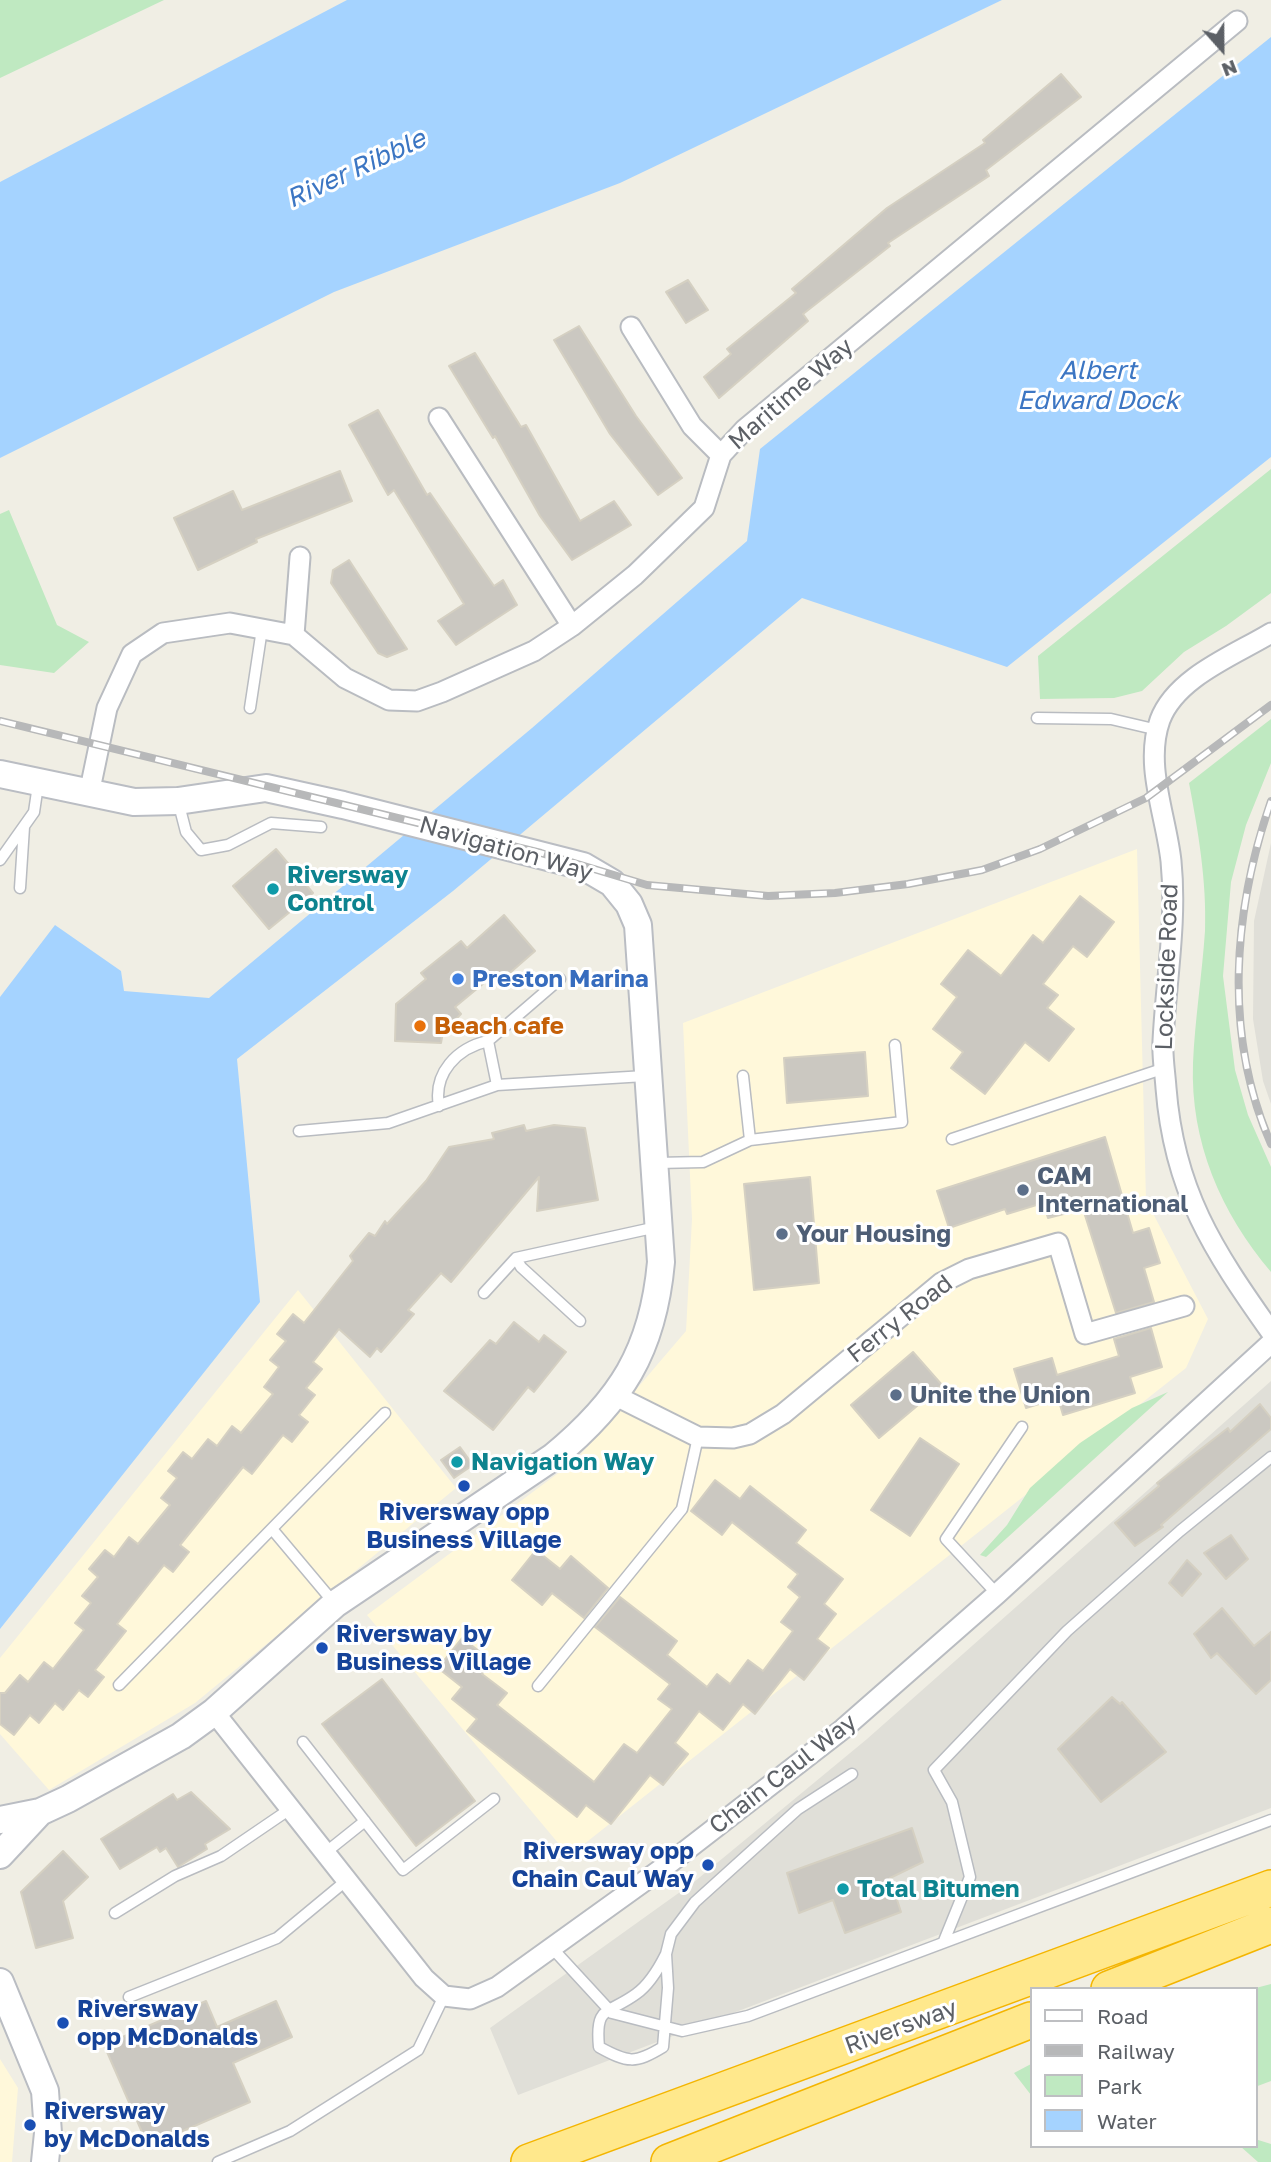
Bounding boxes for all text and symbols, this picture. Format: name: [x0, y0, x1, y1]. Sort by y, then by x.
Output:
north arrow: [1187, 14, 1257, 84]
text: N: [1219, 56, 1241, 82]
water label: River Ribble: [281, 123, 431, 215]
street label: Maritime Way: [723, 332, 859, 456]
water label: Albert Edward Dock: [1017, 355, 1179, 416]
street label: Navigation Way: [416, 810, 596, 888]
place label: Riversway Control: [287, 861, 408, 917]
marker: Riversway Control: [265, 881, 281, 897]
street label: Lockside Road: [1150, 883, 1184, 1051]
place label: Preston Marina: [472, 965, 649, 993]
marker: Preston Marina: [450, 971, 466, 987]
place label: Beach cafe: [434, 1012, 564, 1040]
marker: Beach cafe: [412, 1018, 428, 1034]
place label: CAM International: [1037, 1162, 1188, 1218]
marker: CAM International: [1015, 1182, 1031, 1198]
place label: Your Housing: [796, 1220, 951, 1248]
marker: Your Housing: [774, 1226, 790, 1242]
street label: Ferry Road: [842, 1269, 958, 1369]
place label: Unite the Union: [910, 1381, 1090, 1409]
marker: Unite the Union: [888, 1387, 904, 1403]
place label: Navigation Way: [471, 1448, 654, 1476]
marker: Navigation Way: [449, 1454, 465, 1470]
marker: Riversway opp Business Village: [456, 1478, 472, 1494]
place label: Riversway opp Business Village: [366, 1498, 562, 1554]
place label: Riversway by Business Village: [336, 1620, 531, 1676]
marker: Riversway by Business Village: [314, 1640, 330, 1656]
street label: Chain Caul Way: [704, 1708, 862, 1840]
place label: Riversway opp Chain Caul Way: [511, 1837, 694, 1893]
marker: Riversway opp Chain Caul Way: [700, 1857, 716, 1873]
place label: Total Bitumen: [857, 1875, 1020, 1903]
marker: Total Bitumen: [835, 1881, 851, 1897]
legend: [1030, 1987, 1257, 2148]
street label: Riversway: [841, 1993, 961, 2061]
place label: Riversway opp McDonalds: [77, 1995, 258, 2051]
text: Road: [1097, 2003, 1148, 2029]
marker: Riversway opp McDonalds: [55, 2015, 71, 2031]
text: Railway: [1097, 2038, 1175, 2064]
text: Park: [1097, 2073, 1142, 2099]
place label: Riversway by McDonalds: [44, 2097, 210, 2153]
text: Water: [1097, 2108, 1157, 2134]
marker: Riversway by McDonalds: [22, 2117, 38, 2133]

